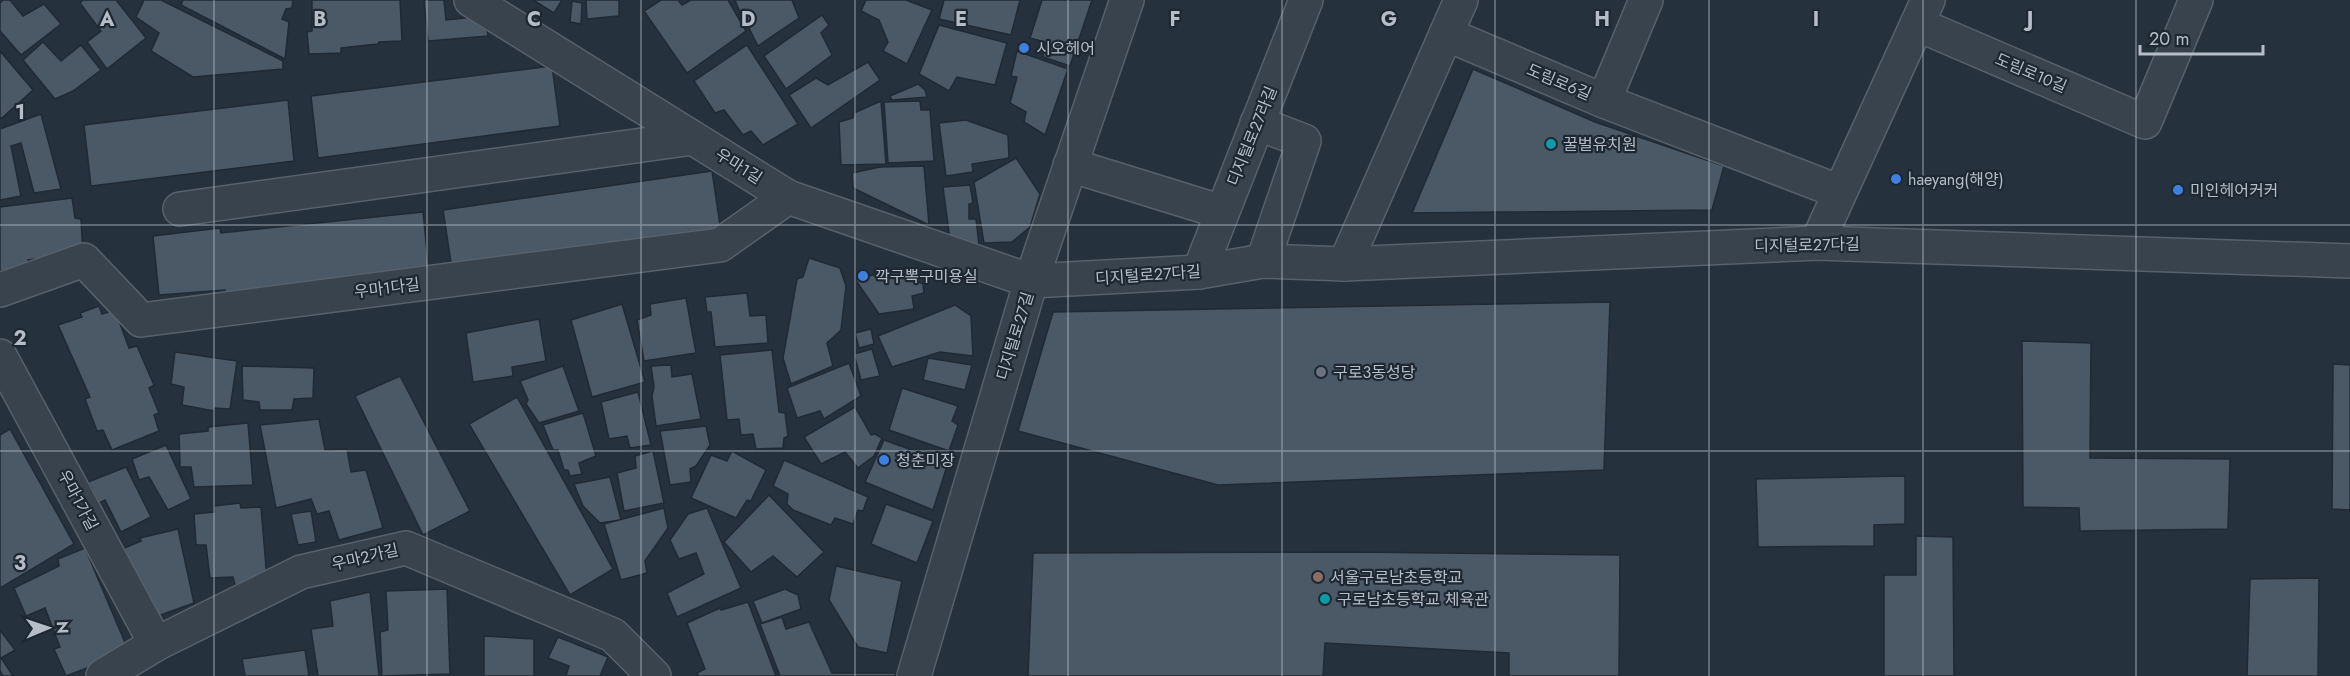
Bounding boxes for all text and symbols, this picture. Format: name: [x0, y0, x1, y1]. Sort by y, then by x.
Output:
text: A: [99, 5, 115, 34]
text: B: [313, 5, 327, 34]
text: C: [527, 5, 541, 34]
text: D: [741, 5, 755, 34]
text: E: [955, 5, 967, 34]
text: F: [1169, 5, 1181, 34]
text: G: [1381, 5, 1397, 34]
text: H: [1594, 5, 1610, 34]
text: I: [1813, 5, 1819, 34]
text: J: [2023, 5, 2033, 34]
scale bar: [2140, 18, 2263, 56]
text: 20 m: [2149, 26, 2189, 52]
place label: 시오헤어: [1036, 37, 1095, 60]
marker: 시오헤어: [1017, 41, 1031, 55]
street label: 도림로10길: [1992, 48, 2070, 98]
street label: 도림로6길: [1523, 58, 1595, 106]
street label: 디지털로27라길: [1222, 83, 1282, 189]
text: 1: [15, 98, 25, 127]
place label: 꿀벌유치원: [1563, 133, 1637, 156]
marker: 꿀벌유치원: [1544, 137, 1558, 151]
street label: 우마1길: [711, 143, 767, 189]
place label: haeyang(해양): [1908, 168, 2004, 191]
marker: haeyang(해양): [1889, 172, 1903, 186]
place label: 미인헤어커커: [2190, 179, 2278, 202]
marker: 미인헤어커커: [2171, 183, 2185, 197]
street label: 디지털로27다길: [1754, 233, 1860, 257]
street label: 디지털로27다길: [1094, 260, 1202, 290]
place label: 깍구뽁구미용실: [875, 265, 978, 288]
marker: 깍구뽁구미용실: [856, 269, 870, 283]
street label: 우마1다길: [353, 273, 421, 303]
street label: 디지털로27길: [991, 289, 1039, 383]
text: 2: [13, 324, 27, 353]
place label: 구로3동성당: [1333, 361, 1416, 384]
marker: 구로3동성당: [1314, 365, 1328, 379]
place label: 청춘미장: [896, 449, 955, 472]
marker: 청춘미장: [877, 453, 891, 467]
street label: 우마1가길: [52, 465, 104, 535]
street label: 우마2가길: [329, 538, 401, 576]
text: 3: [14, 549, 26, 578]
place label: 서울구로남초등학교: [1330, 566, 1462, 589]
marker: 서울구로남초등학교: [1311, 570, 1325, 584]
place label: 구로남초등학교 체육관: [1337, 588, 1489, 611]
marker: 구로남초등학교 체육관: [1318, 592, 1332, 606]
north arrow: [18, 598, 78, 658]
text: N: [51, 621, 74, 634]

